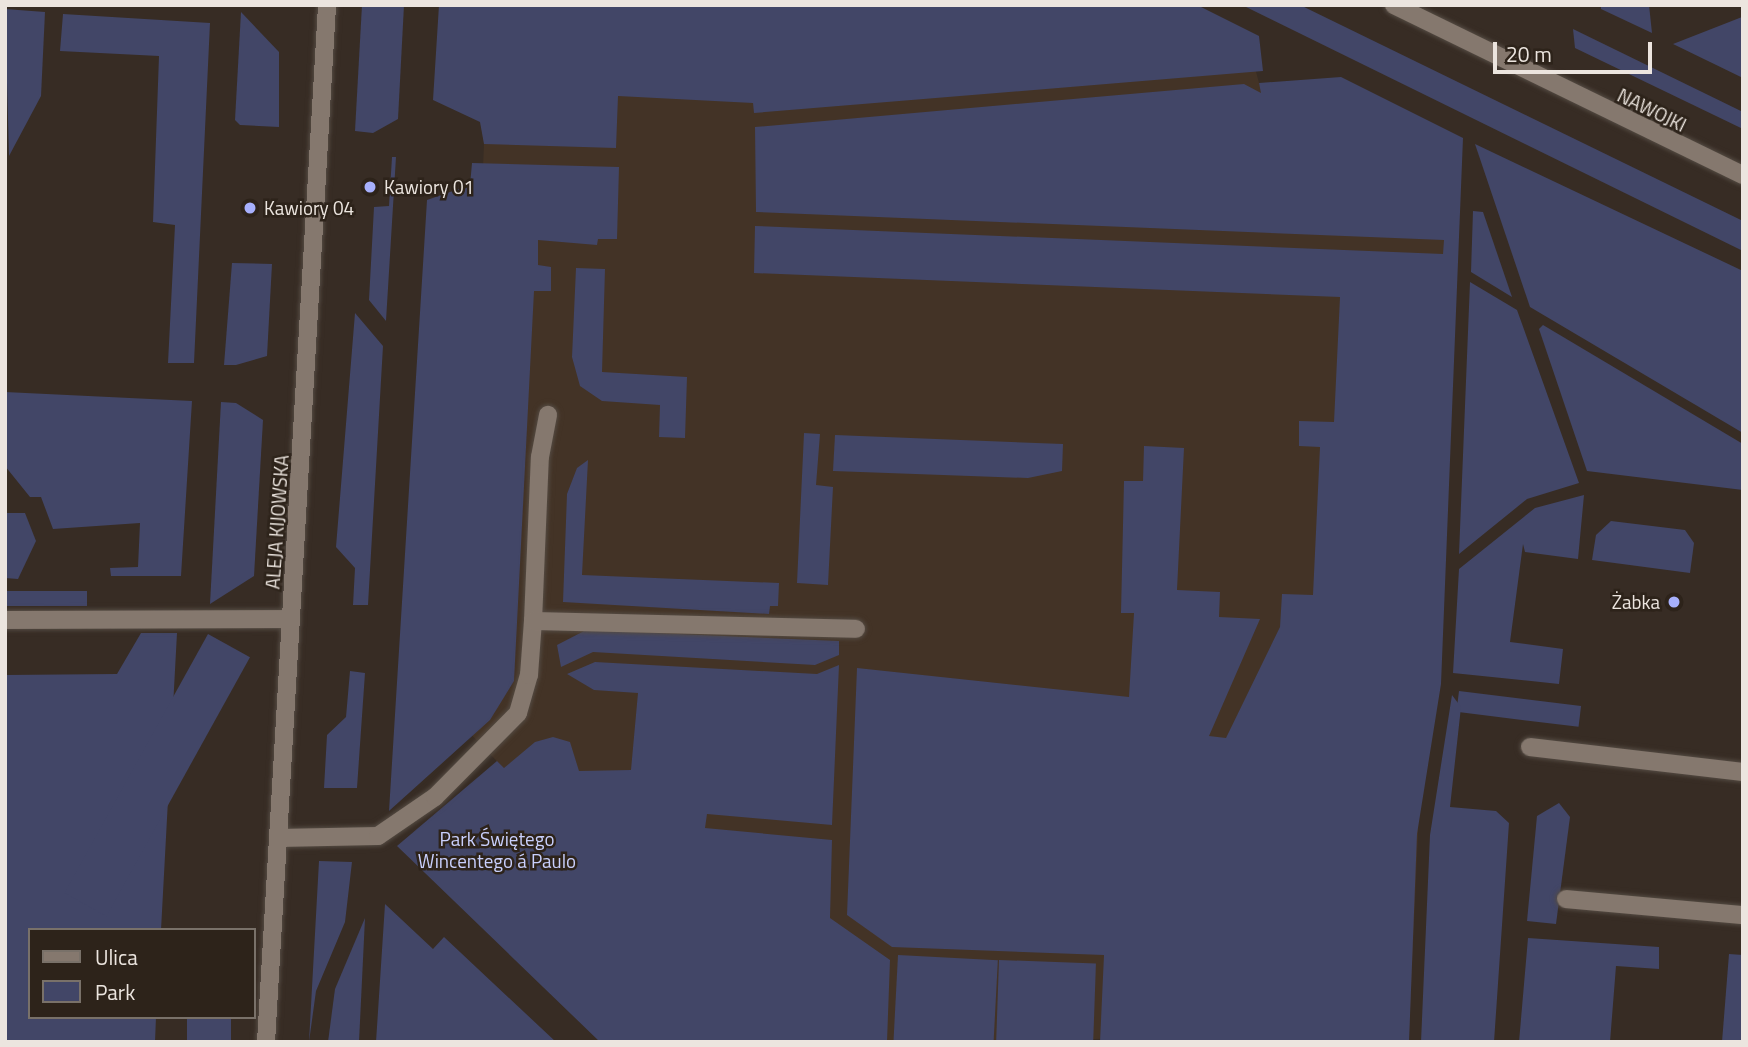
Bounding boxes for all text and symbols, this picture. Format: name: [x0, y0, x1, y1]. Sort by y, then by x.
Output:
scale bar: [1496, 28, 1655, 72]
text: 20 m: [1506, 38, 1552, 70]
street label: NAWOJKI: [1614, 84, 1690, 136]
place label: Kawiory 01: [384, 176, 474, 198]
marker: Kawiory 01: [362, 179, 378, 195]
place label: Kawiory 04: [264, 197, 354, 219]
marker: Kawiory 04: [242, 200, 258, 216]
street label: ALEJA KIJOWSKA: [261, 454, 293, 590]
place label: Żabka: [1612, 591, 1660, 613]
marker: Żabka: [1666, 594, 1682, 610]
park label: Park Świętego Wincentego á Paulo: [418, 828, 576, 872]
legend: [28, 928, 256, 1019]
text: Ulica: [95, 941, 138, 973]
text: Park: [95, 976, 135, 1008]

